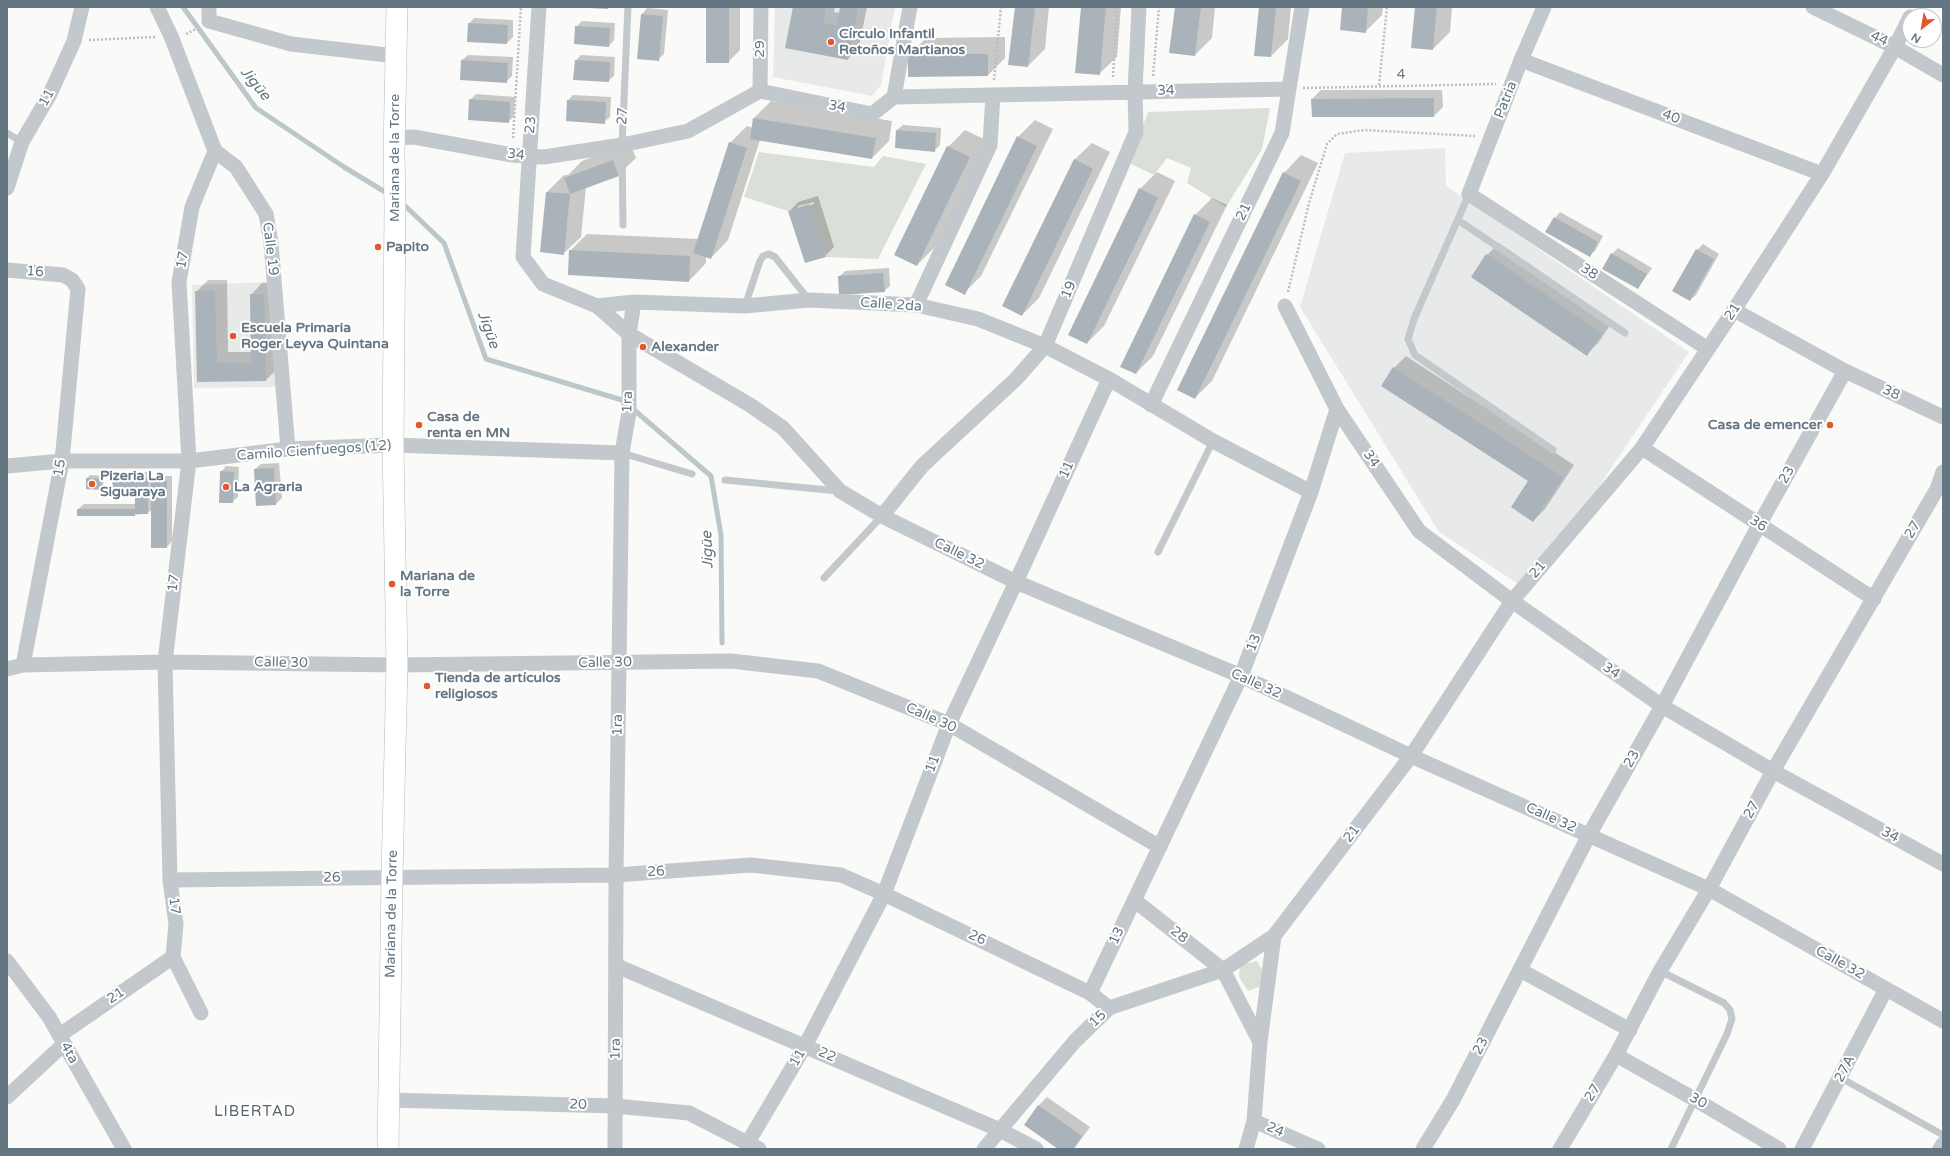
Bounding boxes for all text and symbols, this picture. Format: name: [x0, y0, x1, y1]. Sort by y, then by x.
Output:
north arrow: [1902, 8, 1942, 48]
place label: Círculo Infantil Retoños Martianos: [839, 26, 965, 58]
street label: 44: [1867, 28, 1891, 50]
text: N: [1909, 30, 1923, 46]
marker: Círculo Infantil Retoños Martianos: [826, 37, 836, 47]
street label: 29: [752, 40, 768, 58]
water label: Jigüe: [236, 64, 274, 104]
street label: 4: [1396, 67, 1406, 83]
street label: Patria: [1491, 79, 1521, 121]
street label: 34: [1157, 82, 1175, 100]
street label: 11: [35, 86, 59, 110]
street label: Mariana de la Torre: [387, 94, 403, 222]
street label: 34: [827, 97, 847, 117]
street label: 40: [1660, 106, 1682, 128]
street label: 27: [614, 107, 632, 125]
street label: 23: [522, 116, 540, 134]
street label: 34: [506, 146, 526, 164]
street label: 21: [1233, 200, 1255, 224]
street label: Calle 19: [258, 221, 282, 277]
place label: Papito: [386, 239, 429, 255]
marker: Papito: [373, 242, 383, 252]
street label: 17: [173, 250, 193, 270]
street label: 38: [1577, 260, 1601, 284]
street label: 16: [26, 263, 44, 281]
street label: 19: [1058, 279, 1080, 301]
street label: Calle 2da: [860, 294, 922, 316]
street label: 21: [1721, 300, 1745, 324]
water label: Jigüe: [473, 309, 503, 351]
place label: Escuela Primaria Roger Leyva Quintana: [241, 320, 389, 352]
marker: Escuela Primaria Roger Leyva Quintana: [228, 331, 238, 341]
place label: Alexander: [651, 339, 719, 355]
marker: Alexander: [638, 342, 648, 352]
street label: 38: [1879, 382, 1903, 404]
street label: 1ra: [619, 391, 637, 413]
place label: Casa de renta en MN: [427, 409, 510, 442]
place label: Casa de emencer: [1708, 417, 1822, 433]
marker: Casa de renta en MN: [414, 420, 424, 430]
marker: Casa de emencer: [1825, 420, 1835, 430]
street label: Camilo Cienfuegos (12): [236, 437, 392, 465]
street label: 34: [1359, 447, 1383, 471]
street label: 15: [50, 458, 70, 478]
street label: 11: [1056, 459, 1078, 481]
street label: 23: [1775, 463, 1799, 487]
place label: Pizeria La Siguaraya: [100, 468, 166, 500]
marker: Pizeria La Siguaraya: [87, 479, 97, 489]
place label: La Agraria: [234, 479, 303, 495]
marker: La Agraria: [221, 482, 231, 492]
street label: 36: [1746, 512, 1770, 536]
street label: 27: [1901, 518, 1925, 542]
water label: Jigüe: [698, 531, 718, 569]
street label: Calle 32: [931, 535, 987, 573]
street label: 21: [1526, 558, 1550, 582]
place label: Mariana de la Torre: [400, 568, 475, 600]
street label: 17: [165, 573, 183, 593]
marker: Mariana de la Torre: [387, 579, 397, 589]
street label: 13: [1243, 632, 1265, 654]
street label: Calle 30: [254, 654, 308, 672]
street label: Calle 30: [578, 654, 632, 672]
street label: 34: [1599, 659, 1623, 683]
street label: Calle 32: [1228, 665, 1284, 703]
place label: Tienda de artículos religiosos: [435, 670, 561, 702]
marker: Tienda de artículos religiosos: [422, 681, 432, 691]
street label: Calle 30: [903, 699, 959, 737]
street label: 1ra: [609, 714, 627, 736]
street label: 23: [1620, 747, 1644, 771]
street label: 11: [922, 753, 944, 775]
street label: 27: [1740, 798, 1764, 822]
street label: Calle 32: [1523, 799, 1579, 837]
street label: 21: [1340, 822, 1364, 846]
street label: 34: [1878, 823, 1902, 847]
street label: Mariana de la Torre: [382, 850, 402, 978]
street label: 26: [647, 863, 665, 881]
street label: 26: [323, 869, 341, 887]
street label: 17: [164, 896, 184, 916]
street label: 28: [1167, 923, 1191, 947]
street label: 13: [1106, 924, 1128, 948]
street label: 26: [965, 927, 989, 949]
street label: Calle 32: [1812, 943, 1868, 983]
street label: 21: [104, 984, 128, 1008]
street label: 15: [1086, 1007, 1110, 1031]
street label: 23: [1470, 1034, 1492, 1058]
street label: 1ra: [607, 1038, 625, 1060]
street label: 4ta: [56, 1039, 82, 1067]
street label: 22: [816, 1044, 838, 1066]
street label: 11: [786, 1046, 810, 1070]
street label: 27A: [1831, 1053, 1859, 1085]
street label: 27: [1581, 1081, 1605, 1105]
street label: 30: [1686, 1089, 1710, 1113]
street label: 20: [569, 1096, 587, 1114]
district label: LIBERTAD: [214, 1103, 296, 1121]
street label: 24: [1264, 1119, 1286, 1141]

